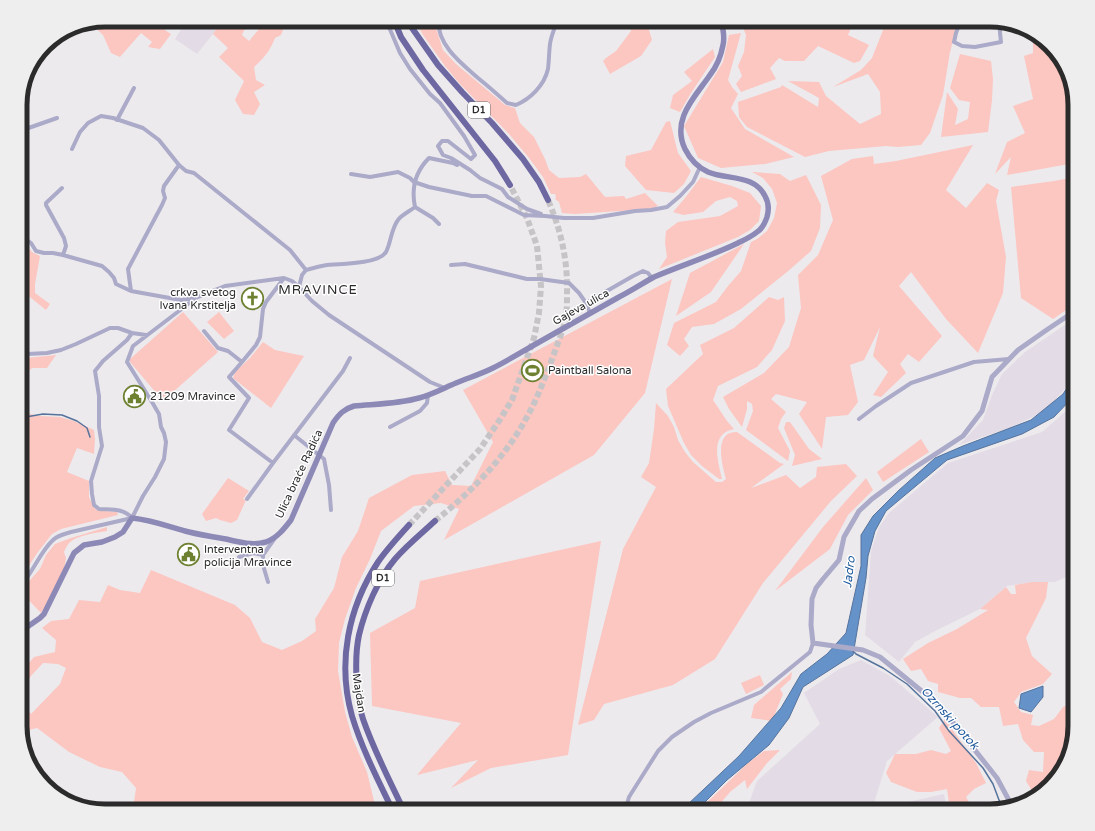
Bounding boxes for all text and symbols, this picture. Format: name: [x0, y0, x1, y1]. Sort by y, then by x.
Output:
road number: D1: [468, 102, 490, 118]
district label: MRAVINCE: [278, 282, 358, 298]
church icon: crkva svetog Ivana Krstitelja: [239, 285, 265, 311]
place label: crkva svetog Ivana Krstitelja: [159, 286, 236, 312]
street label: Gajeva ulica: [551, 286, 611, 328]
sports icon: Paintball Salona: [520, 357, 546, 383]
place label: Paintball Salona: [548, 364, 632, 377]
public building icon: 21209 Mravince: [122, 383, 148, 409]
place label: 21209 Mravince: [150, 390, 236, 403]
street label: Ulica braće Radića: [273, 427, 325, 521]
public building icon: Interventna policija Mravince: [176, 542, 202, 568]
place label: Interventna policija Mravince: [204, 543, 292, 569]
water label: Jadro: [840, 555, 858, 589]
road number: D1: [372, 570, 394, 586]
street label: Majdan: [349, 673, 369, 713]
water label: Ozrnski potok: [918, 684, 983, 753]

